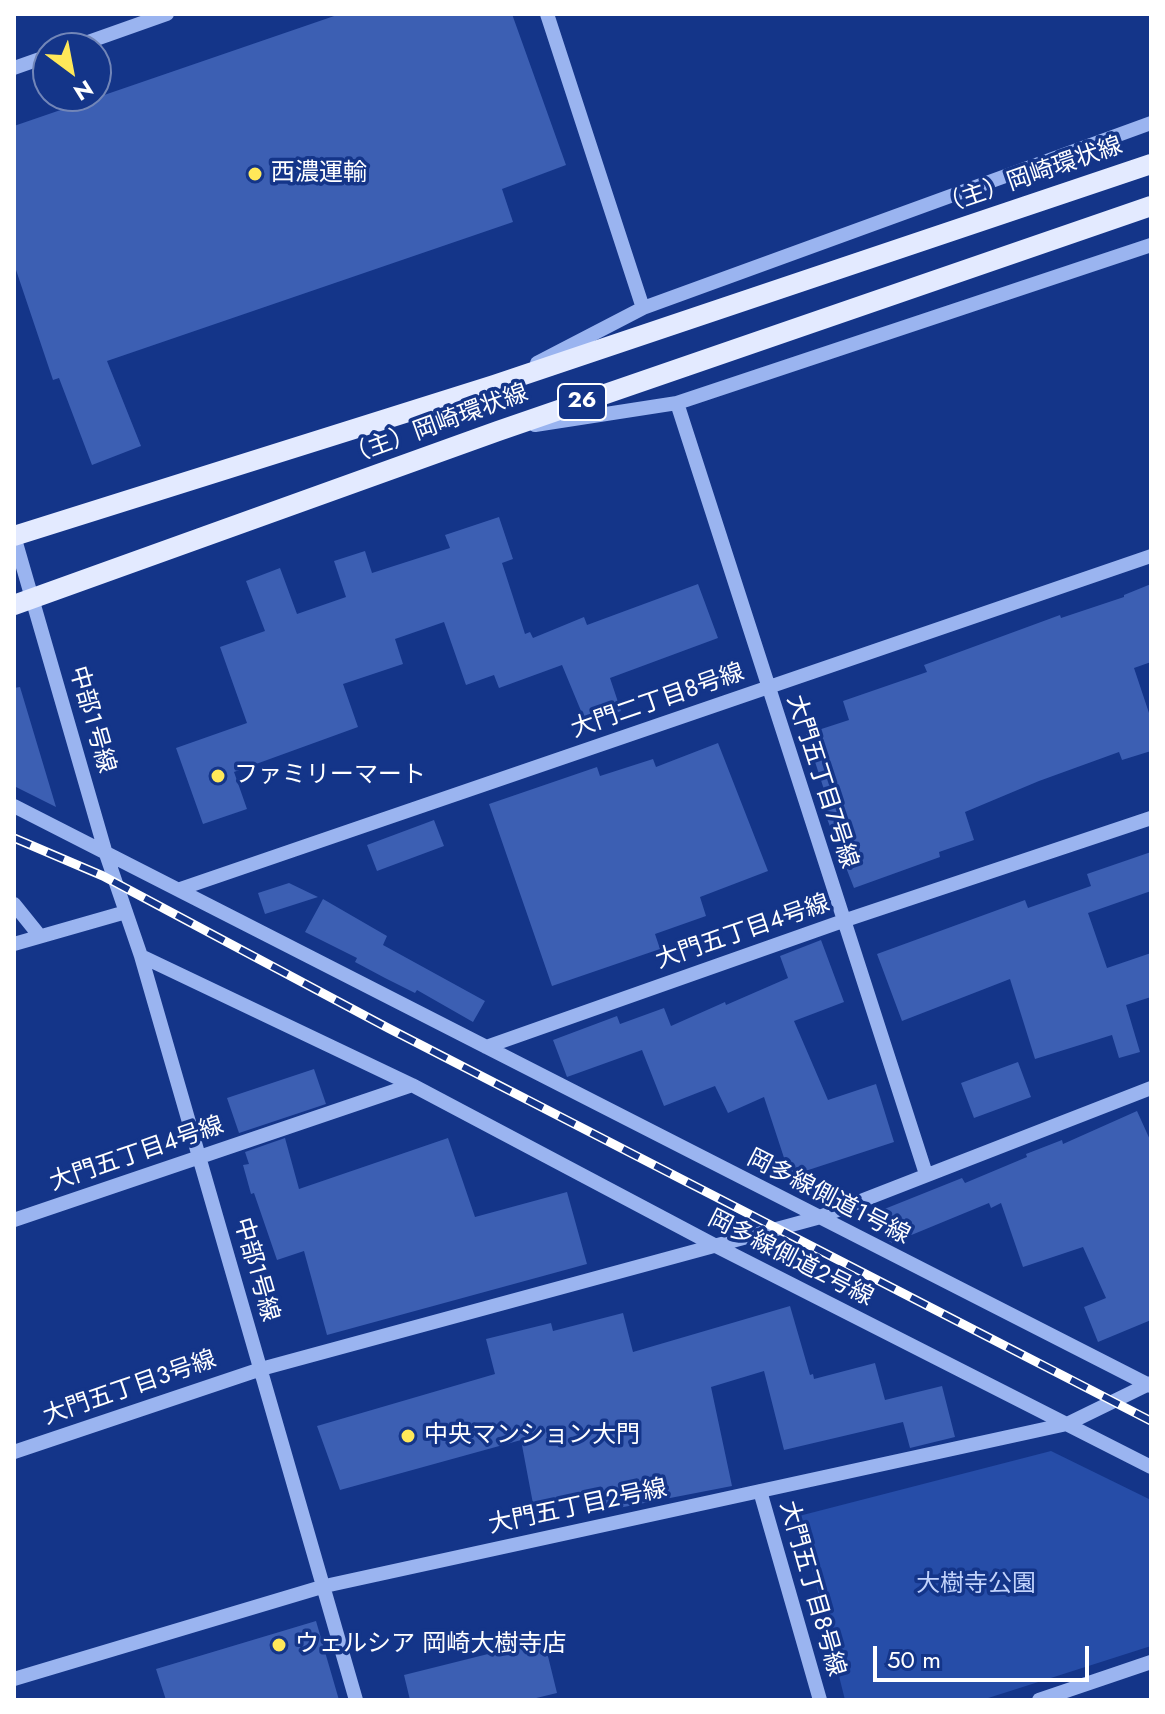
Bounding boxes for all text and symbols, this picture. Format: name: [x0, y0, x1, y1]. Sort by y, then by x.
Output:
north arrow: [32, 32, 112, 112]
text: N: [68, 72, 100, 109]
street label: （主）岡崎環状線: [936, 132, 1126, 222]
place label: 西濃運輸: [271, 160, 367, 188]
marker: 西濃運輸: [246, 165, 264, 183]
street label: （主）岡崎環状線: [342, 380, 532, 472]
road number: 26: [558, 384, 606, 420]
street label: 大門二丁目8号線: [568, 659, 748, 745]
street label: 中部１号線: [62, 663, 120, 777]
street label: 大門五丁目7号線: [779, 692, 863, 872]
place label: ファミリーマート: [234, 762, 426, 790]
marker: ファミリーマート: [209, 767, 227, 785]
street label: 大門五丁目4号線: [652, 890, 834, 976]
street label: 大門五丁目4号線: [46, 1112, 228, 1198]
street label: 岡多線側道1号線: [742, 1145, 914, 1251]
street label: 岡多線側道2号線: [703, 1205, 877, 1313]
street label: 中部1号線: [226, 1215, 284, 1325]
street label: 大門五丁目3号線: [40, 1346, 220, 1432]
place label: 中央マンション大門: [424, 1422, 640, 1450]
marker: 中央マンション大門: [399, 1427, 417, 1445]
street label: 大門五丁目2号線: [486, 1475, 670, 1541]
street label: 大門五丁目8号線: [772, 1498, 850, 1680]
park label: 大樹寺公園: [916, 1571, 1036, 1599]
scale bar: [877, 1630, 1093, 1680]
place label: ウェルシア 岡崎大樹寺店: [295, 1631, 566, 1659]
marker: ウェルシア 岡崎大樹寺店: [270, 1636, 288, 1654]
text: 50 m: [887, 1642, 941, 1677]

